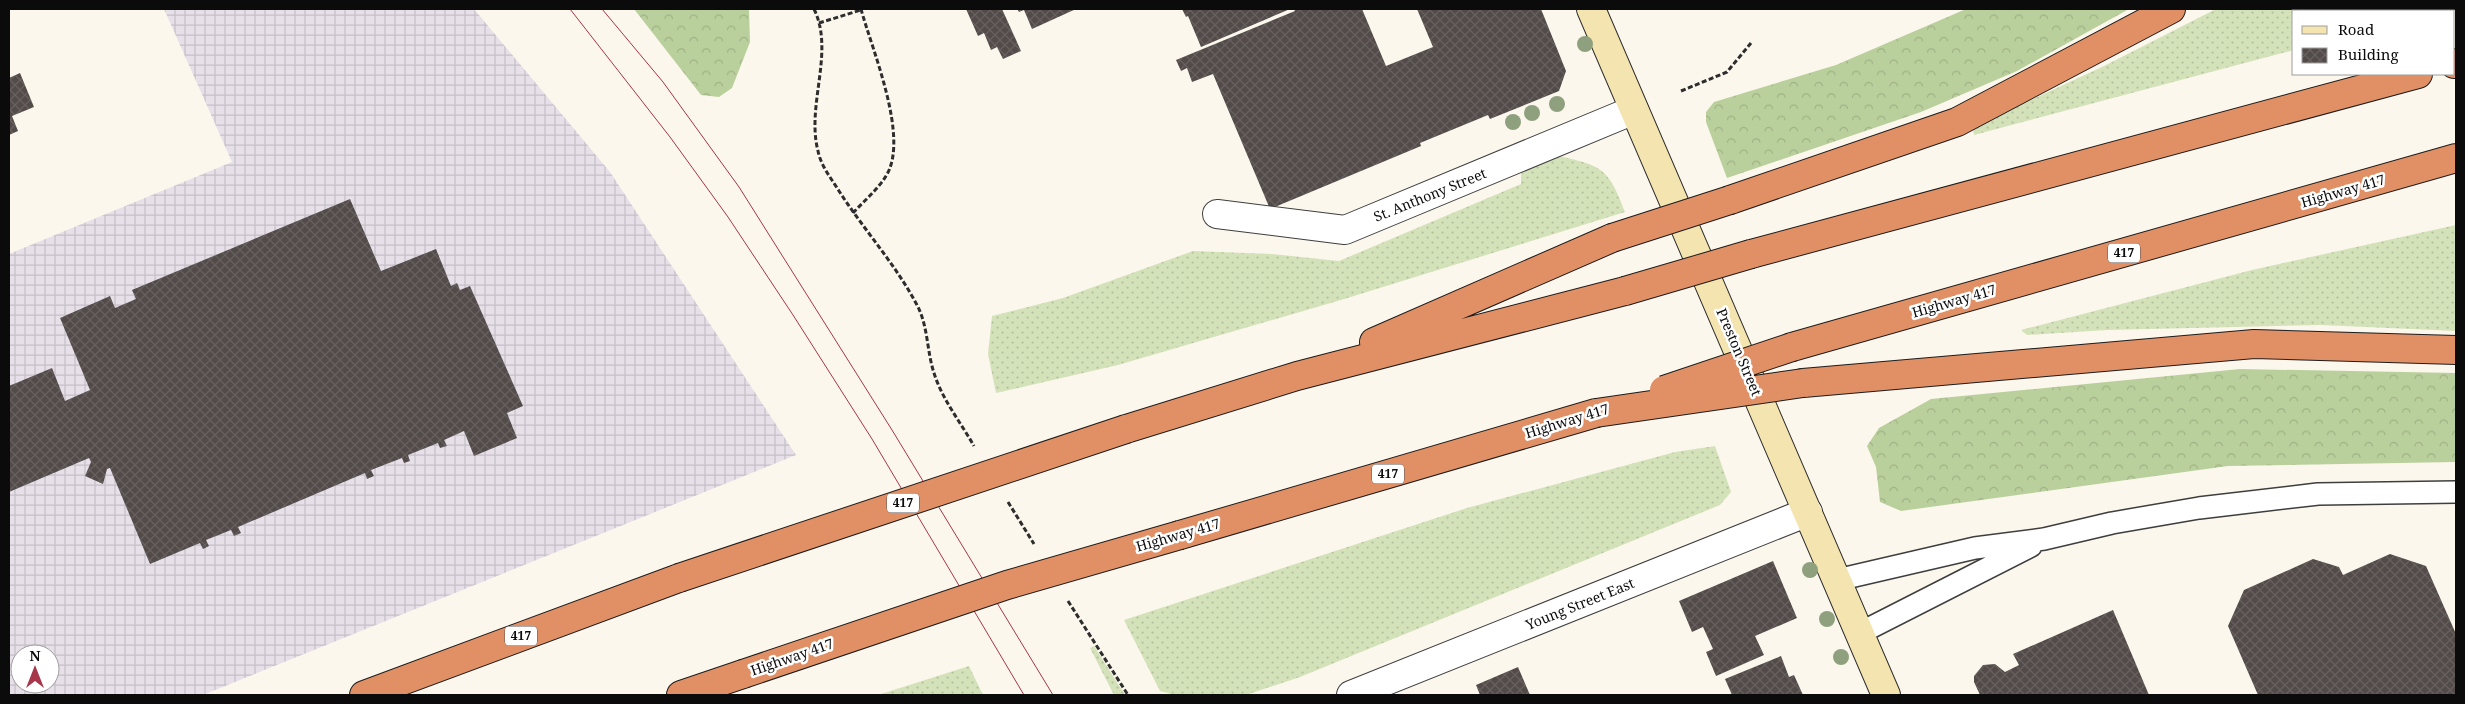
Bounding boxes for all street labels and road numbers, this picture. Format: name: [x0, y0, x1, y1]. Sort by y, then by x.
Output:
street label: St. Anthony Street: [1371, 163, 1489, 226]
street label: Highway 417: [2299, 169, 2387, 212]
road number: 417: [2108, 244, 2140, 262]
street label: Highway 417: [1910, 279, 1998, 322]
street label: Preston Street: [1712, 305, 1767, 399]
street label: Highway 417: [1523, 399, 1611, 442]
road number: 417: [1372, 464, 1404, 484]
road number: 417: [887, 493, 919, 512]
street label: Highway 417: [1134, 513, 1222, 556]
street label: Young Street East: [1522, 573, 1637, 634]
road number: 417: [505, 626, 537, 646]
street label: Highway 417: [748, 633, 836, 680]

